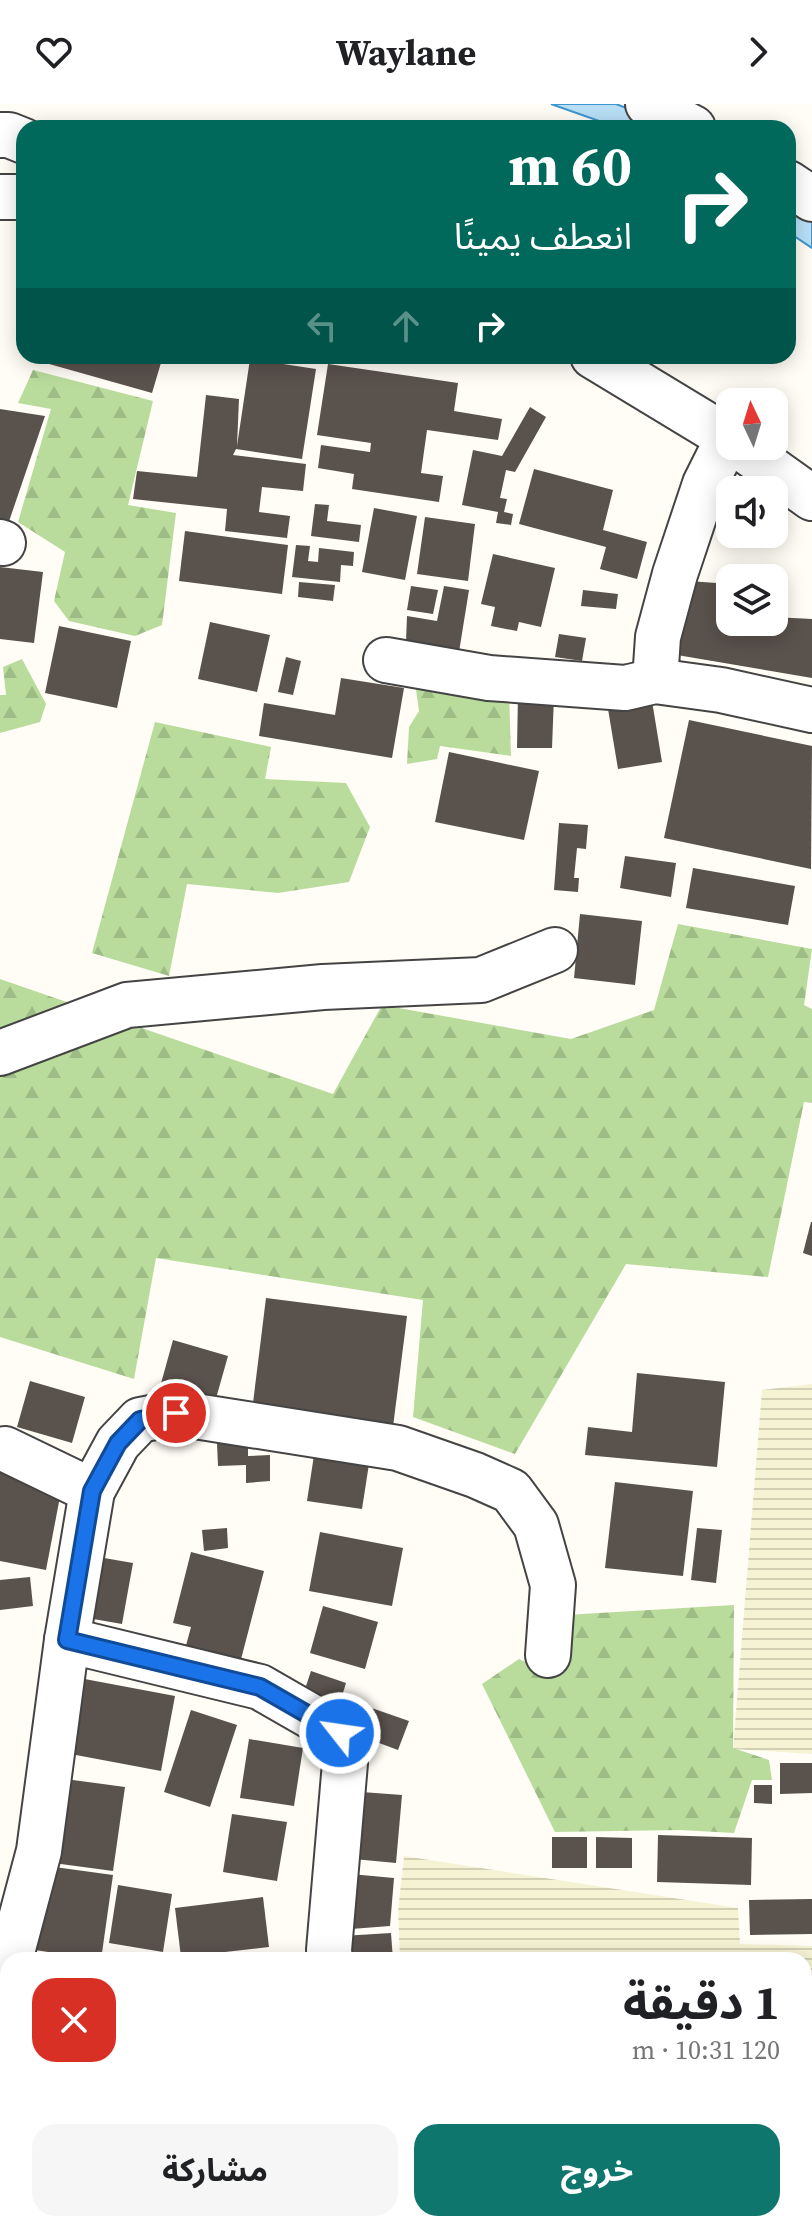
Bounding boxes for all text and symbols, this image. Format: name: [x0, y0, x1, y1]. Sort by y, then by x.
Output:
text: Waylane: [336, 28, 476, 77]
icon: heart: [32, 30, 76, 74]
icon: forward: [736, 30, 780, 74]
text: 60 m: [509, 127, 632, 204]
icon: right: [660, 152, 764, 256]
text: انعطف يمينًا: [454, 212, 632, 261]
icon: left: [300, 304, 344, 348]
icon: ahead: [384, 304, 428, 348]
icon: right: [468, 304, 512, 348]
north arrow: [716, 388, 788, 460]
map controls: [716, 388, 788, 636]
button: sound: [716, 476, 788, 548]
button: layers: [716, 564, 788, 636]
pin: [142, 1379, 210, 1447]
icon: arrive: [154, 1391, 198, 1435]
position arrow: [298, 1691, 382, 1775]
text: 1 دقيقة: [623, 1969, 780, 2035]
button: close: [32, 1978, 116, 2062]
text: 120 m · 10:31: [632, 2032, 780, 2068]
button: مشاركة: [32, 2124, 398, 2216]
button: خروج: [414, 2124, 780, 2216]

